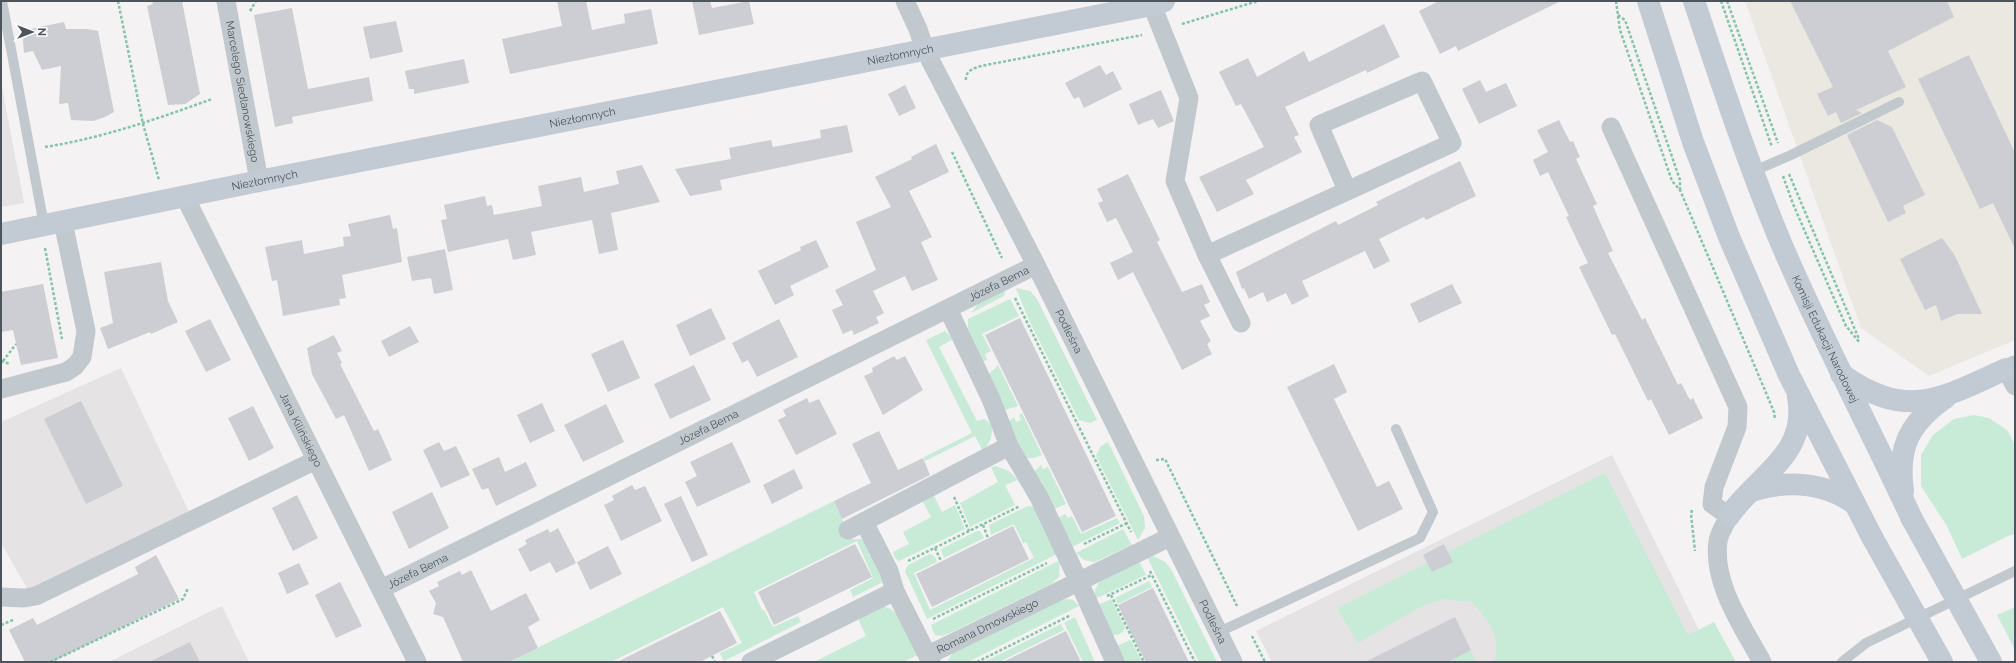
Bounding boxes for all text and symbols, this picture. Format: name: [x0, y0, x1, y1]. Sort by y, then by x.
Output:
north arrow: [12, 12, 52, 52]
street label: Marcelego Siedlanowskiego: [223, 20, 262, 164]
text: N: [35, 28, 48, 36]
street label: Niezłomnych: [866, 42, 934, 67]
street label: Niezłomnych: [548, 104, 617, 130]
street label: Niezłomnych: [230, 167, 299, 193]
street label: Józefa Bema: [966, 263, 1031, 304]
street label: Komisji Edukacji Narodowej: [1789, 273, 1861, 405]
street label: Podleśna: [1053, 307, 1085, 355]
street label: Jana Kilińskiego: [277, 390, 325, 469]
street label: Józefa Bema: [676, 407, 740, 448]
street label: Józefa Bema: [385, 550, 450, 591]
street label: Romana Dmowskiego: [934, 596, 1041, 656]
street label: Podleśna: [1197, 597, 1229, 646]

